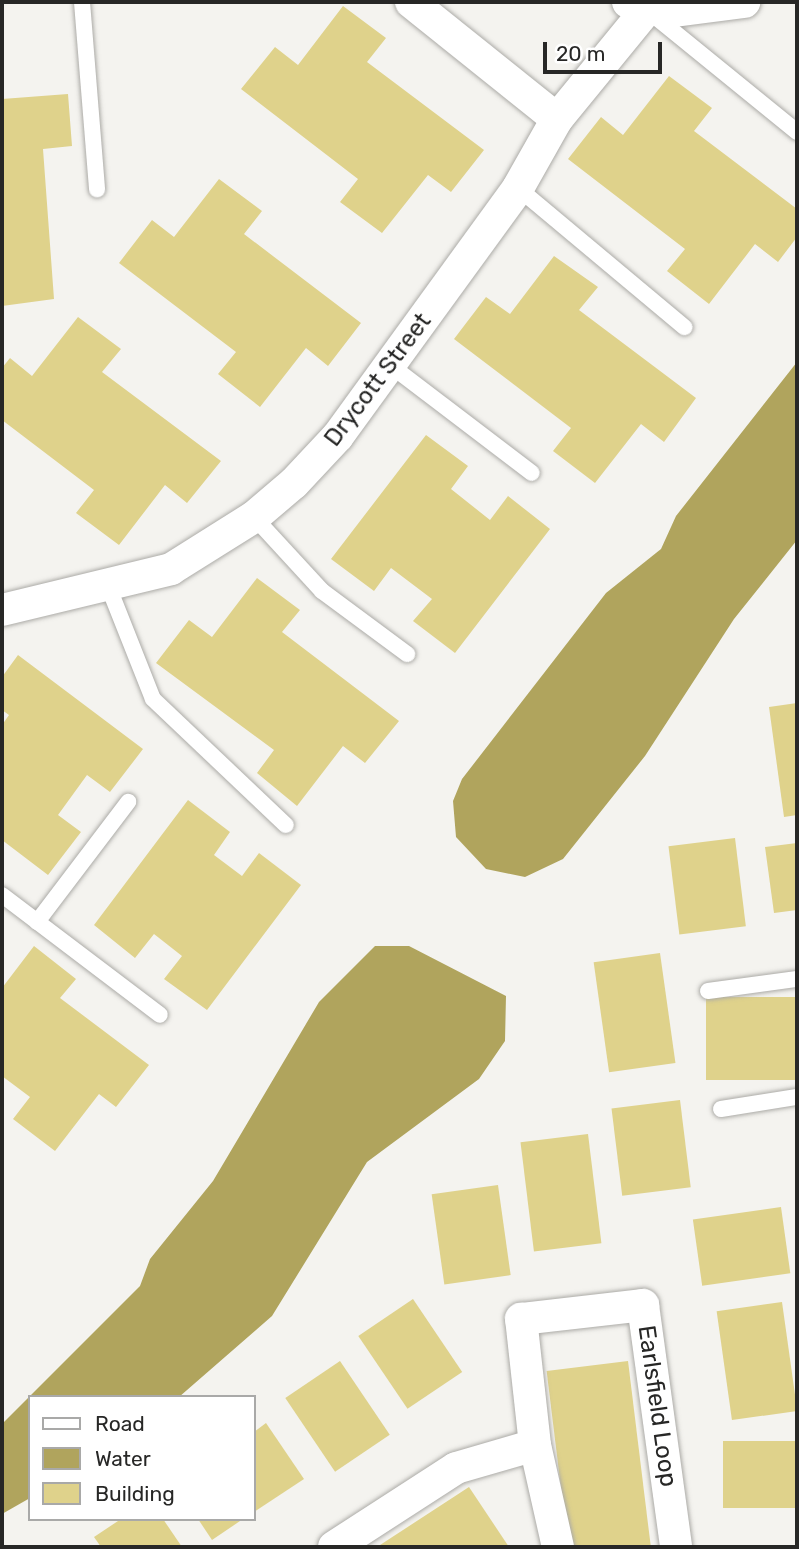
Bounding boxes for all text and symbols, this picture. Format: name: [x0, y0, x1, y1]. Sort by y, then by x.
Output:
scale bar: [547, 28, 666, 72]
text: 20 m: [556, 41, 605, 66]
street label: Drycott Street: [319, 308, 437, 452]
street label: Earlsfield Loop: [631, 1323, 683, 1489]
legend: [28, 1395, 256, 1521]
text: Road: [95, 1411, 145, 1436]
text: Water: [95, 1446, 151, 1471]
text: Building: [95, 1481, 175, 1506]

